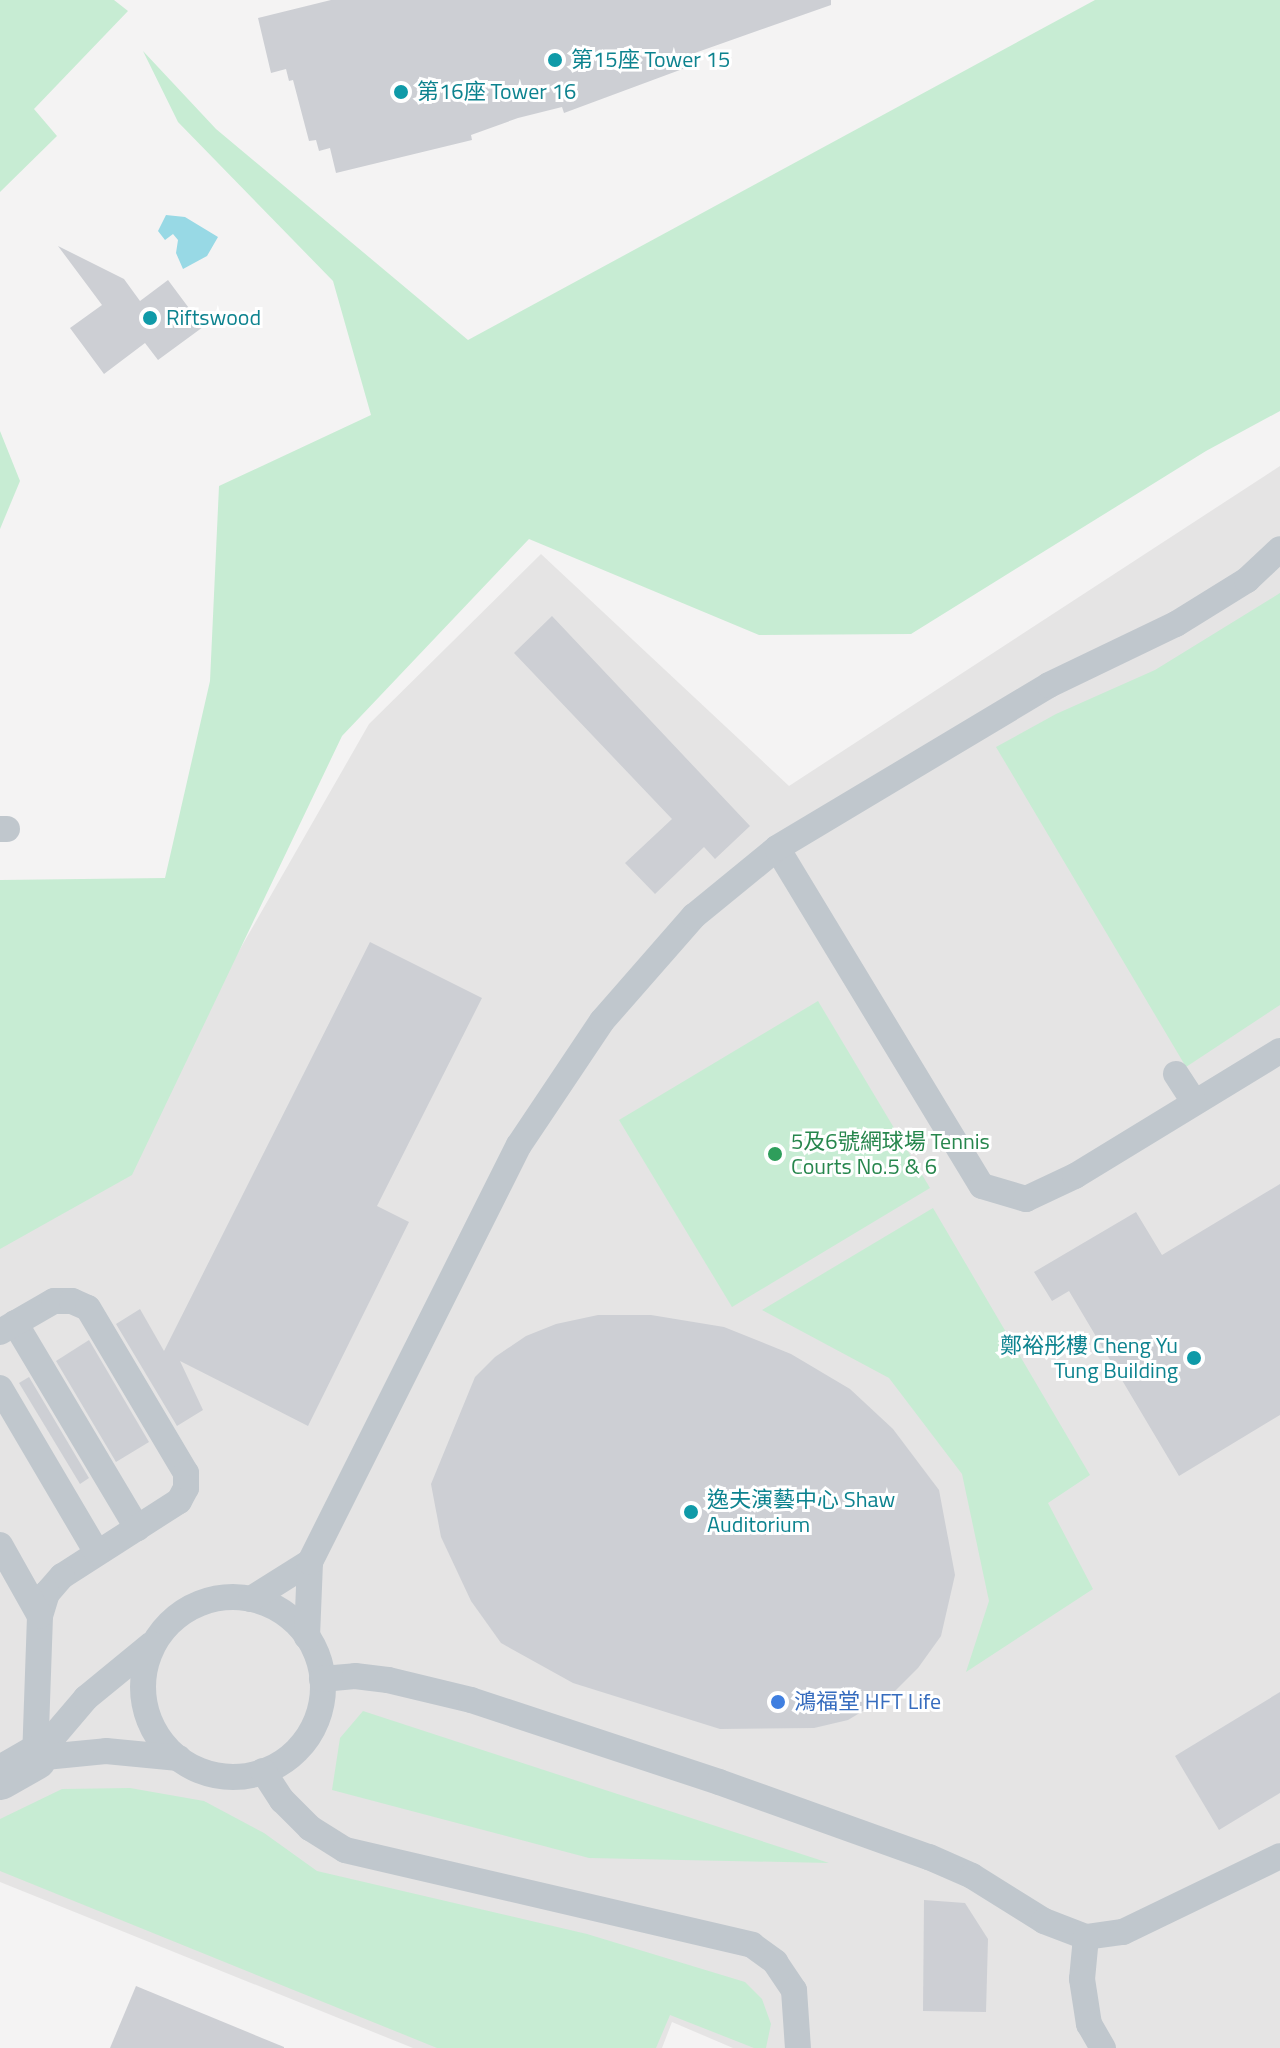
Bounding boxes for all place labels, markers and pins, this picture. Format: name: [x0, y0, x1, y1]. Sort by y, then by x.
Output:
place label: 第15座 Tower 15: [571, 47, 730, 73]
marker: 第15座 Tower 15: [546, 51, 564, 69]
place label: 第16座 Tower 16: [417, 79, 576, 105]
marker: 第16座 Tower 16: [392, 83, 410, 101]
place label: Riftswood: [166, 305, 261, 331]
marker: Riftswood: [141, 309, 159, 327]
place label: 5及6號網球場 Tennis Courts No.5 & 6: [791, 1128, 990, 1180]
marker: 5及6號網球場 Tennis Courts No.5 & 6: [766, 1145, 784, 1163]
place label: 鄭裕彤樓 Cheng Yu Tung Building: [1000, 1332, 1178, 1384]
marker: 鄭裕彤樓 Cheng Yu Tung Building: [1185, 1349, 1203, 1367]
place label: 逸夫演藝中心 Shaw Auditorium: [707, 1486, 895, 1538]
marker: 逸夫演藝中心 Shaw Auditorium: [682, 1503, 700, 1521]
place label: 鴻福堂 HFT Life: [794, 1689, 941, 1715]
marker: 鴻福堂 HFT Life: [769, 1693, 787, 1711]

